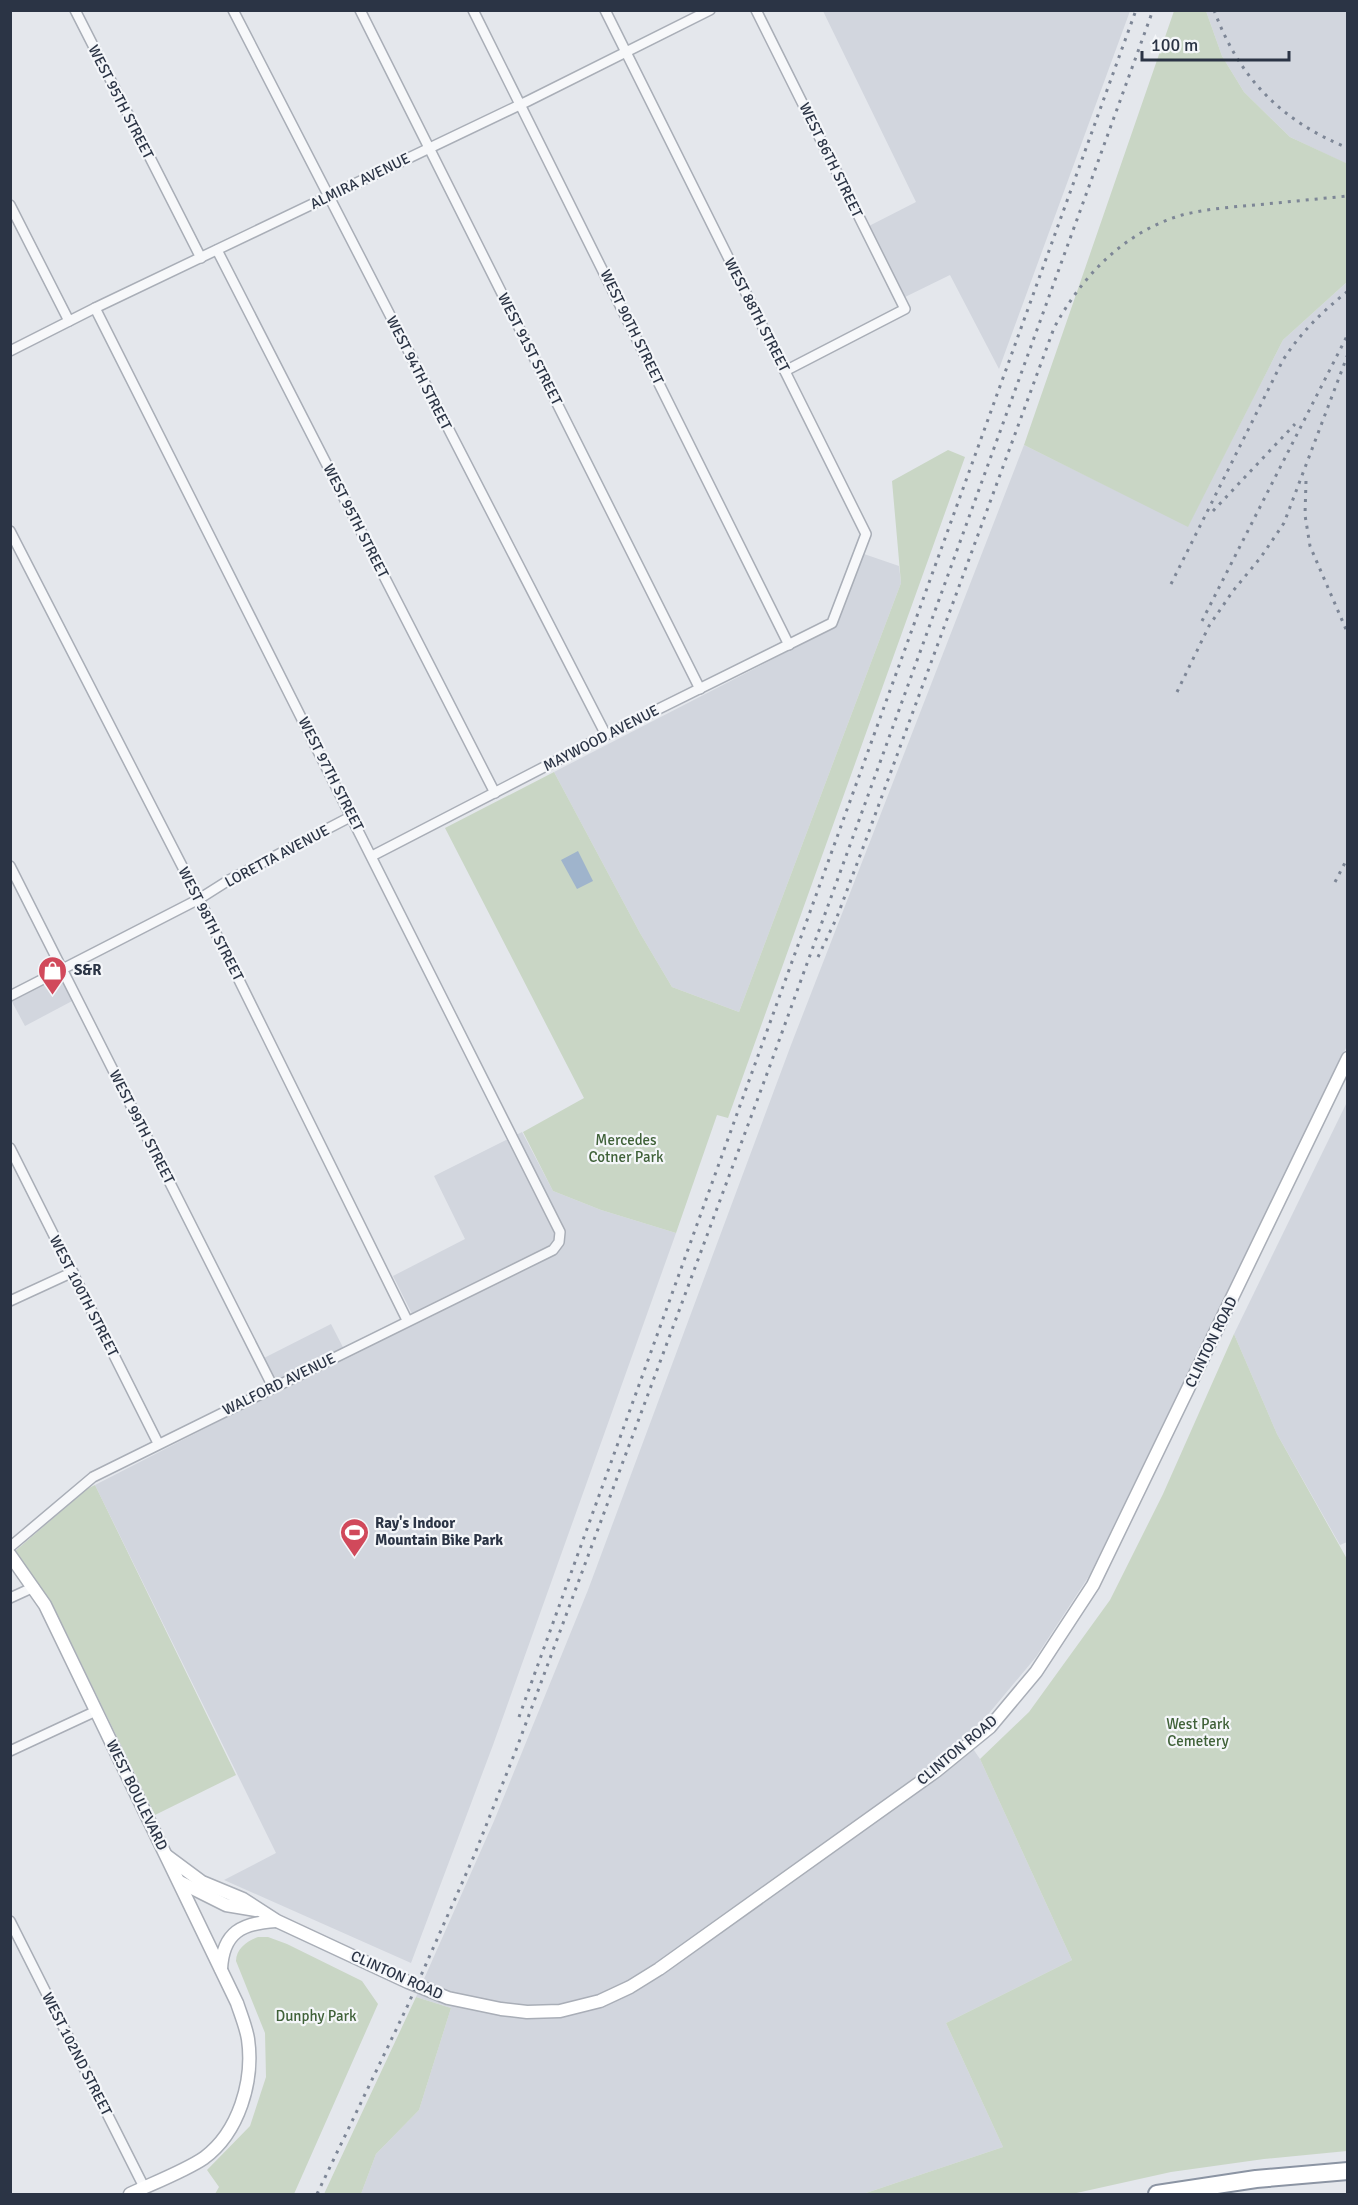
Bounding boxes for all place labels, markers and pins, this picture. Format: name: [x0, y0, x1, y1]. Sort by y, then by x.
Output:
shop icon: S&R: [37, 954, 69, 996]
place label: S&R: [74, 961, 101, 979]
place label: Ray's Indoor Mountain Bike Park: [375, 1514, 503, 1549]
sports icon: Ray's Indoor Mountain Bike Park: [338, 1516, 370, 1558]

